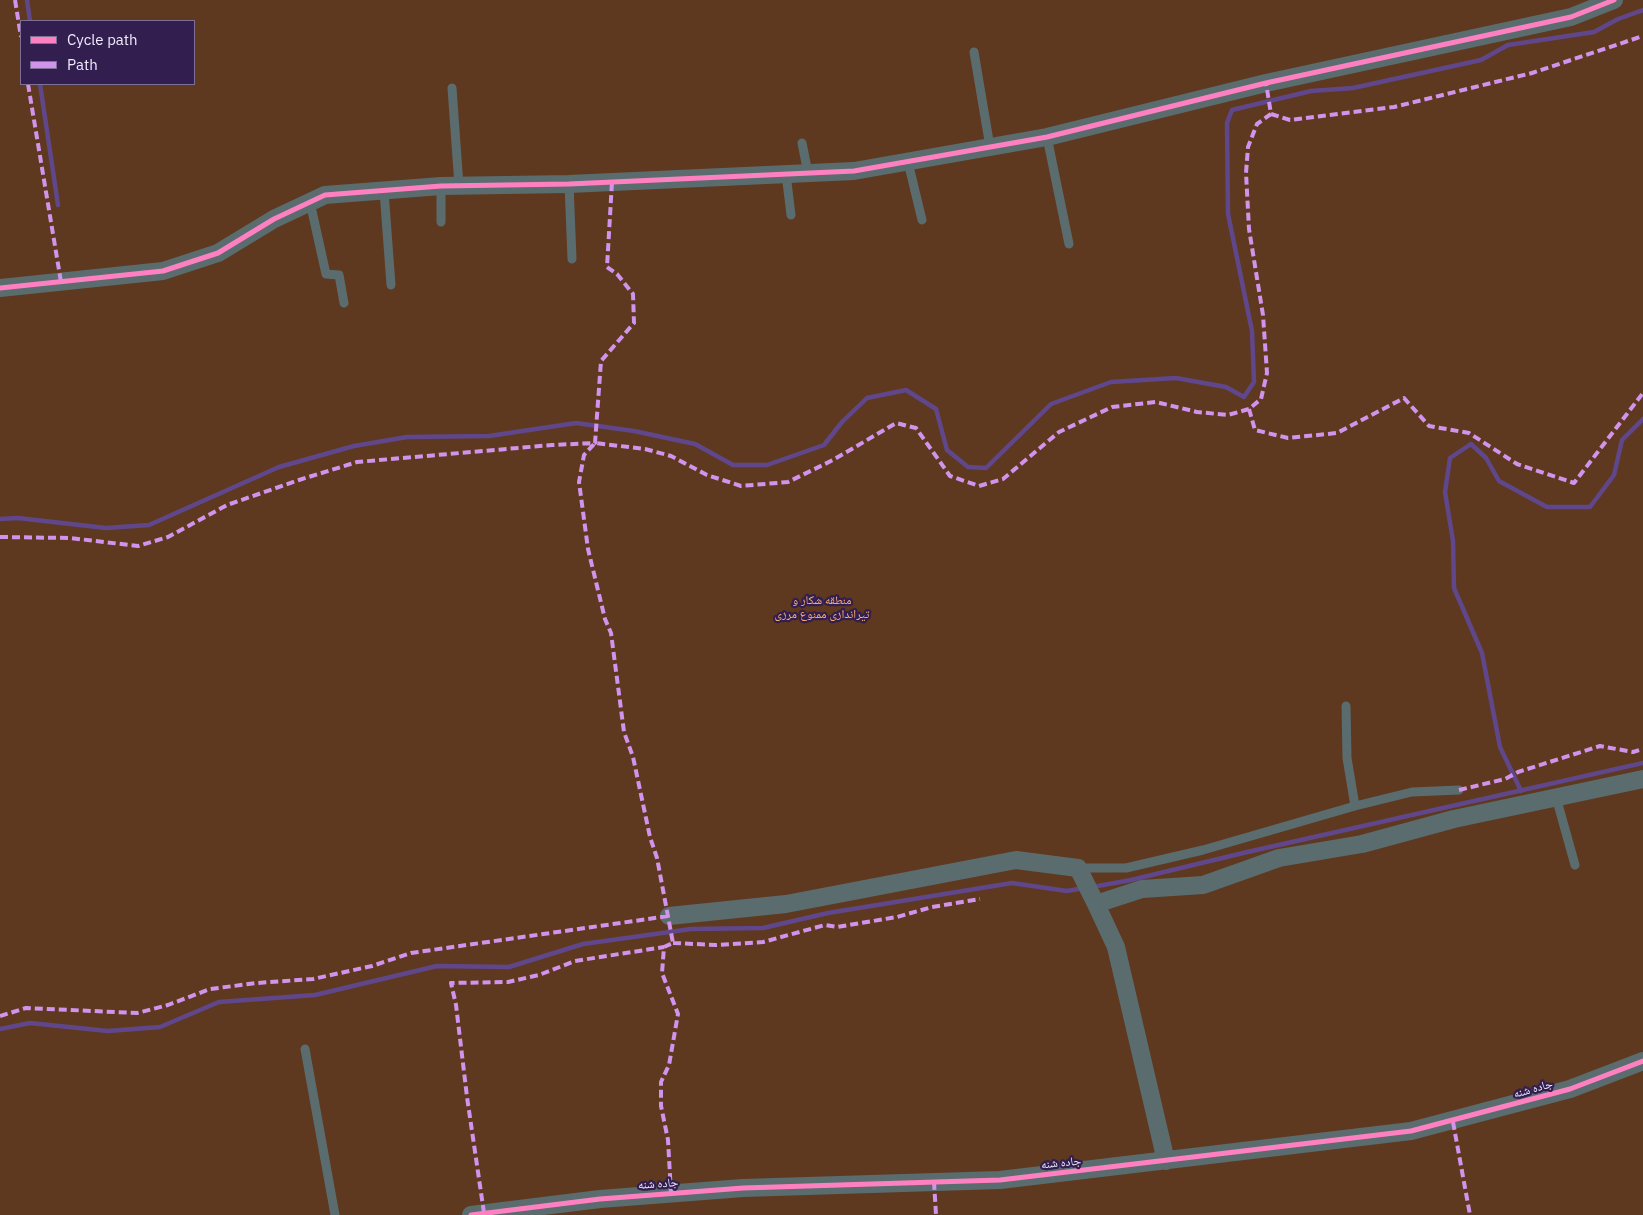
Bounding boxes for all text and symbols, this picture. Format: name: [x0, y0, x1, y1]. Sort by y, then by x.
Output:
legend: [20, 20, 195, 85]
text: Cycle path: [67, 30, 138, 49]
text: Path: [67, 55, 98, 74]
park label: منطقه شکار و تیراندازی ممنوع مرزی: [775, 594, 869, 622]
street label: جاده شنه: [1512, 1077, 1554, 1101]
street label: جاده شنه: [1040, 1154, 1082, 1172]
street label: جاده شنه: [637, 1175, 679, 1193]

